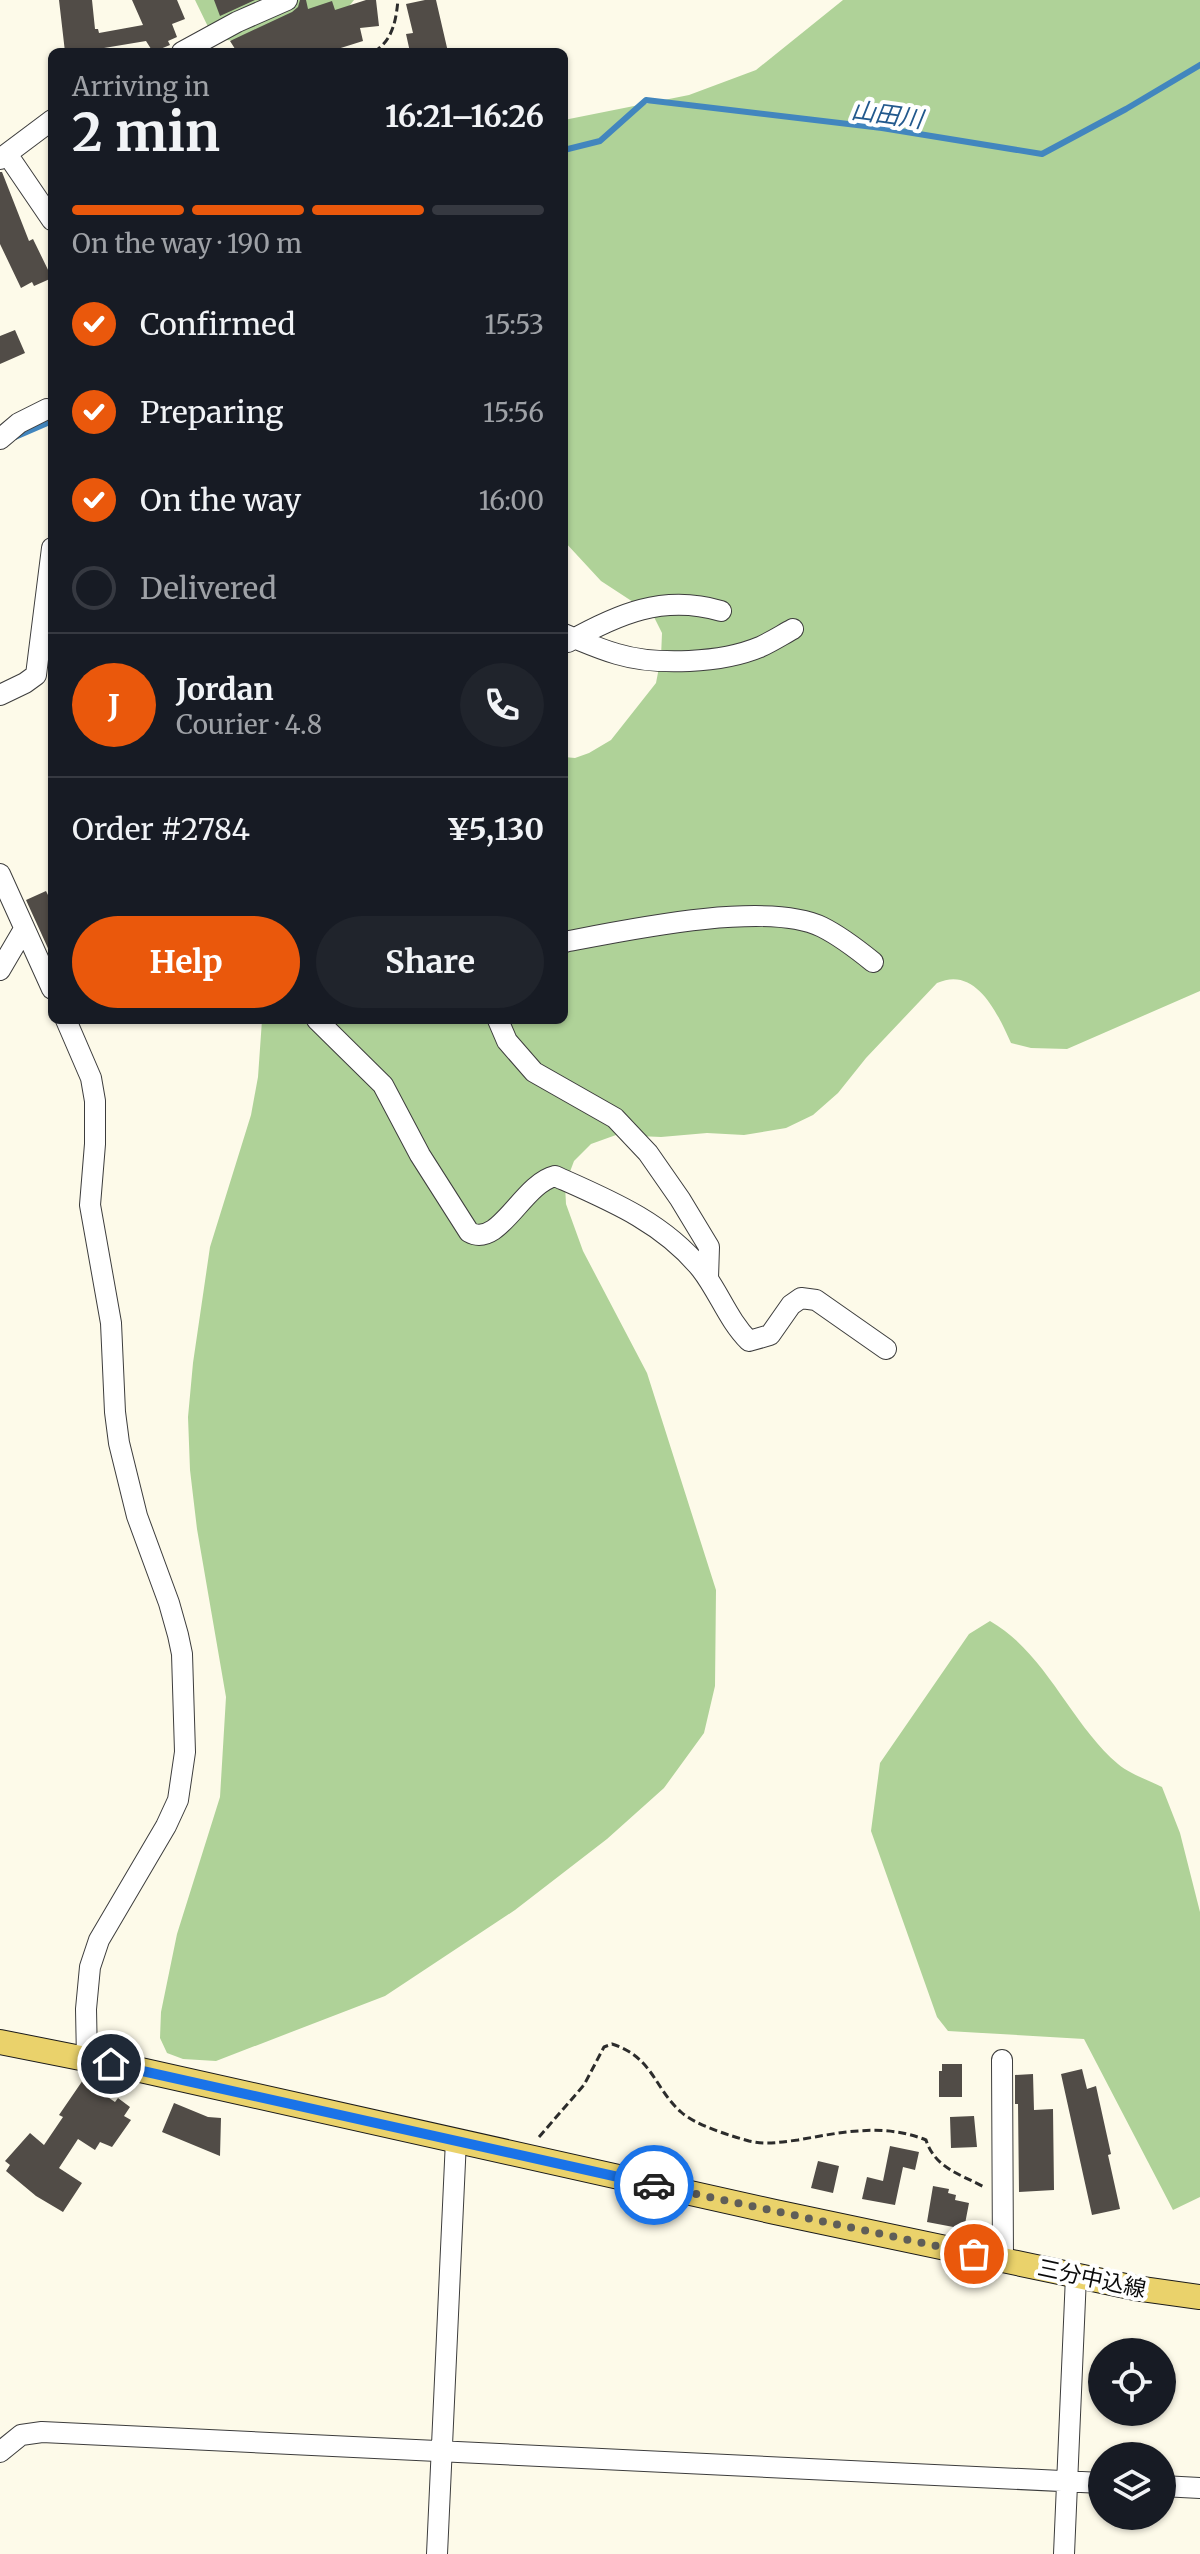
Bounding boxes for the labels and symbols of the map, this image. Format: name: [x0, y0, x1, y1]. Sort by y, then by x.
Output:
water label: 山田川: [849, 94, 928, 135]
pin: [77, 2030, 145, 2098]
courier: [614, 2145, 694, 2225]
pin: [940, 2220, 1008, 2288]
street label: 三分中込線: [1035, 2253, 1149, 2303]

